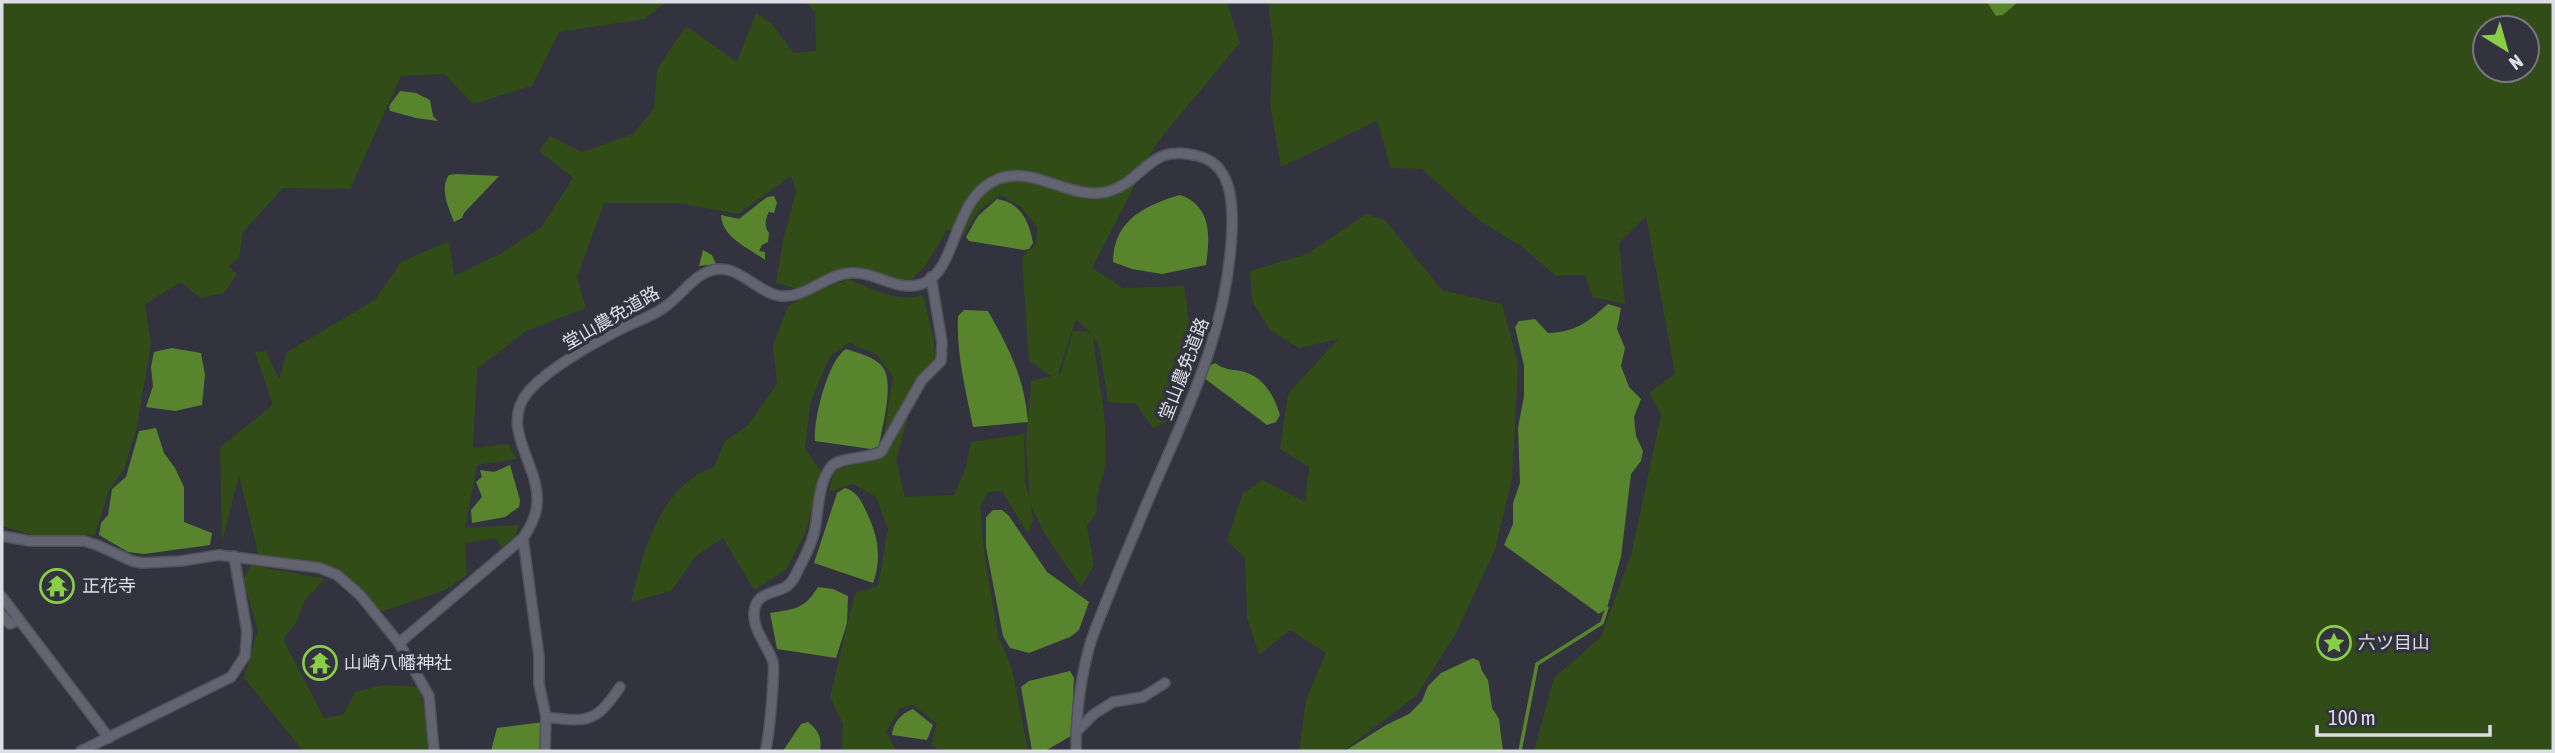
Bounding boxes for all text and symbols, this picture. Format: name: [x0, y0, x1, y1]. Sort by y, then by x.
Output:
north arrow: [2471, 14, 2541, 84]
text: N: [2505, 50, 2527, 75]
street label: 堂山農免道路: [559, 281, 663, 354]
street label: 堂山農免道路: [1154, 315, 1213, 423]
temple icon: 正花寺: [38, 567, 76, 605]
place label: 正花寺: [82, 575, 136, 596]
place icon: 六ツ目山: [2315, 624, 2353, 662]
place label: 六ツ目山: [2358, 632, 2430, 653]
temple icon: 山崎八幡神社: [301, 644, 339, 682]
place label: 山崎八幡神社: [344, 652, 452, 673]
scale bar: [2317, 694, 2490, 738]
text: 100 m: [2328, 705, 2376, 729]

